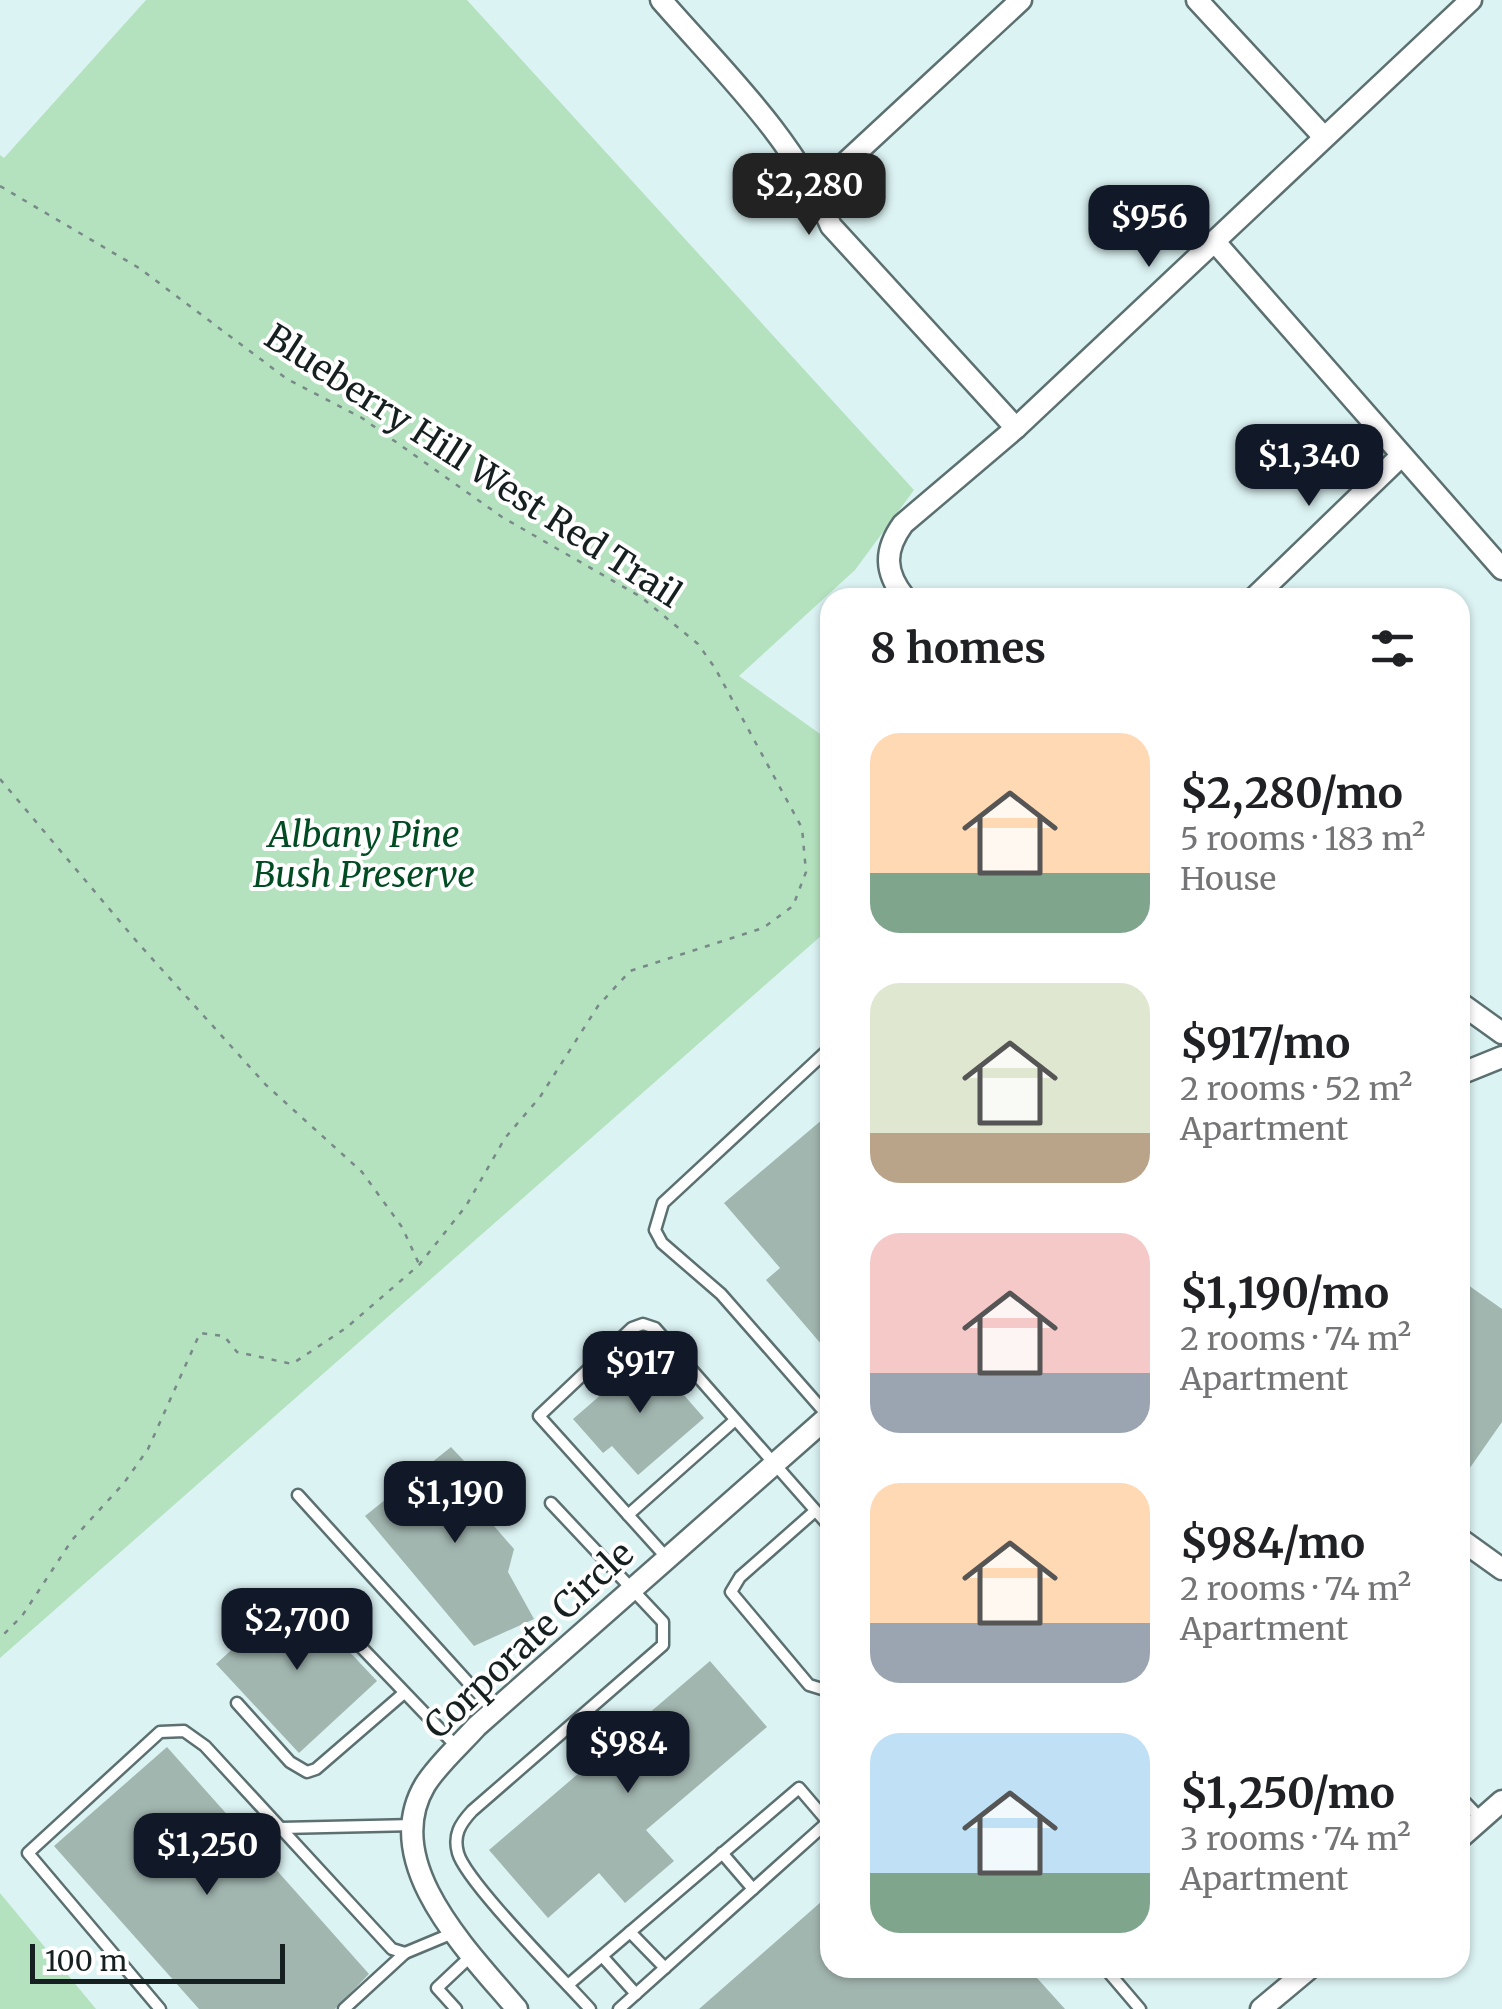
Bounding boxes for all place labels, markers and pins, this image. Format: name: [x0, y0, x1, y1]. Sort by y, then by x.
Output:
pin: $2,280: [728, 153, 890, 238]
pin: $956: [1090, 185, 1208, 270]
pin: $1,340: [1228, 424, 1390, 509]
pin: $917: [581, 1331, 699, 1416]
pin: $1,190: [374, 1461, 536, 1546]
pin: $2,700: [216, 1588, 378, 1673]
pin: $984: [569, 1711, 687, 1796]
pin: $1,250: [126, 1813, 288, 1898]

